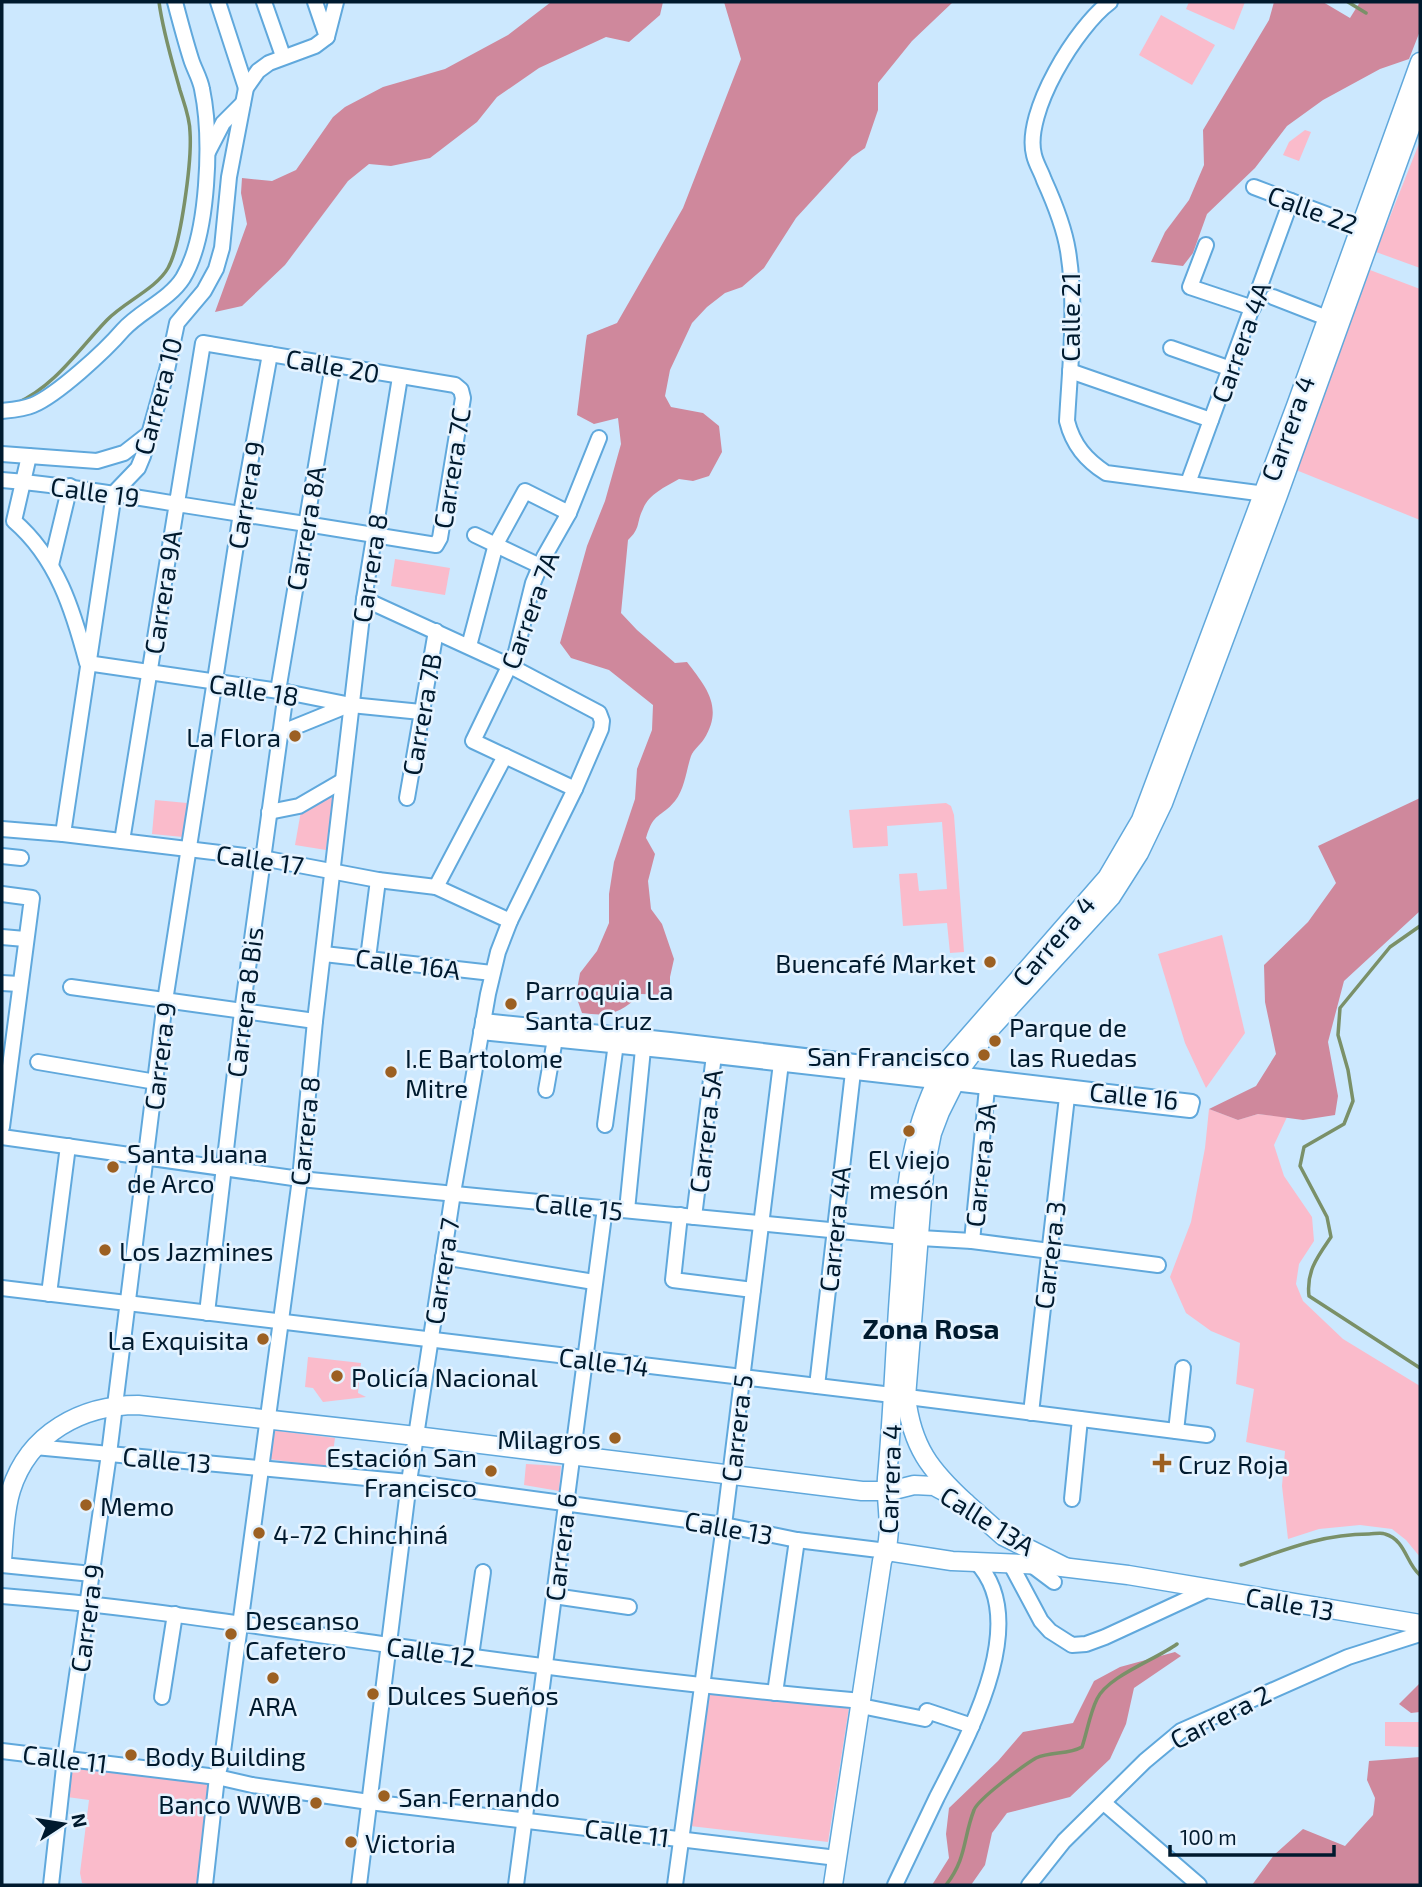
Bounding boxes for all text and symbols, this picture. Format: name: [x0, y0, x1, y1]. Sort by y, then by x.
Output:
street label: Calle 22: [1264, 178, 1362, 240]
street label: Calle 21: [1054, 272, 1085, 362]
street label: Carrera 4A: [1204, 277, 1276, 407]
street label: Carrera 10: [126, 334, 188, 458]
street label: Calle 20: [284, 342, 382, 388]
street label: Carrera 4: [1254, 371, 1320, 485]
street label: Carrera 7C: [426, 405, 476, 531]
street label: Carrera 9: [220, 439, 270, 551]
street label: Carrera 8A: [279, 463, 331, 593]
street label: Calle 19: [49, 469, 141, 513]
street label: Carrera 8: [345, 511, 393, 625]
street label: Carrera 9A: [137, 528, 187, 656]
street label: Carrera 7A: [493, 547, 565, 673]
street label: Carrera 7B: [395, 650, 447, 778]
street label: Calle 18: [207, 667, 301, 711]
place label: La Flora: [186, 721, 281, 752]
marker: La Flora: [287, 728, 303, 744]
street label: Calle 17: [214, 838, 306, 880]
street label: Carrera 4: [1005, 888, 1101, 992]
street label: Carrera 8 Bis: [219, 925, 269, 1079]
street label: Calle 16A: [354, 941, 462, 985]
place label: Buencafé Market: [775, 947, 976, 978]
marker: Buencafé Market: [982, 954, 998, 970]
place label: Parroquia La Santa Cruz: [525, 974, 674, 1035]
marker: Parroquia La Santa Cruz: [503, 996, 519, 1012]
street label: Carrera 9: [137, 1000, 181, 1112]
place label: Parque de las Ruedas: [1009, 1011, 1137, 1072]
marker: Parque de las Ruedas: [987, 1033, 1003, 1049]
place label: San Francisco: [807, 1040, 970, 1071]
place label: I.E Bartolome Mitre: [405, 1042, 563, 1103]
marker: San Francisco: [976, 1047, 992, 1063]
marker: I.E Bartolome Mitre: [383, 1064, 399, 1080]
street label: Carrera 5A: [682, 1067, 728, 1195]
street label: Carrera 8: [283, 1075, 325, 1187]
street label: Calle 16: [1088, 1075, 1180, 1115]
street label: Carrera 3A: [958, 1101, 1002, 1229]
marker: El viejo mesón: [901, 1123, 917, 1139]
place label: Santa Juana de Arco: [127, 1137, 268, 1198]
place label: El viejo mesón: [868, 1143, 950, 1204]
marker: Santa Juana de Arco: [105, 1159, 121, 1175]
street label: Carrera 4A: [812, 1165, 856, 1293]
street label: Calle 15: [533, 1186, 625, 1226]
street label: Carrera 3: [1027, 1199, 1071, 1311]
street label: Carrera 7: [417, 1216, 465, 1326]
place label: Los Jazmines: [119, 1235, 273, 1266]
marker: Los Jazmines: [97, 1242, 113, 1258]
district label: Zona Rosa: [862, 1311, 1000, 1345]
place label: La Exquisita: [108, 1324, 249, 1355]
marker: La Exquisita: [255, 1331, 271, 1347]
street label: Calle 14: [557, 1340, 651, 1382]
place label: Policía Nacional: [351, 1361, 538, 1392]
marker: Policía Nacional: [329, 1368, 345, 1384]
street label: Carrera 5: [714, 1373, 758, 1483]
place label: Milagros: [497, 1423, 601, 1454]
street label: Carrera 4: [872, 1423, 906, 1535]
marker: Milagros: [607, 1430, 623, 1446]
street label: Calle 13: [121, 1440, 213, 1478]
place label: Estación San Francisco: [326, 1441, 477, 1502]
place label: Cruz Roja: [1178, 1448, 1289, 1479]
marker: Cruz Roja: [1152, 1453, 1172, 1473]
marker: Estación San Francisco: [483, 1463, 499, 1479]
street label: Calle 13A: [935, 1479, 1041, 1561]
place label: Memo: [100, 1490, 174, 1521]
street label: Carrera 6: [538, 1491, 582, 1603]
marker: Memo: [78, 1497, 94, 1513]
street label: Calle 13: [682, 1504, 776, 1550]
place label: 4-72 Chinchiná: [273, 1518, 448, 1549]
marker: 4-72 Chinchiná: [251, 1525, 267, 1541]
street label: Carrera 9: [63, 1562, 109, 1674]
street label: Calle 13: [1243, 1580, 1337, 1626]
place label: Descanso Cafetero: [245, 1604, 360, 1665]
marker: Descanso Cafetero: [223, 1626, 239, 1642]
street label: Calle 12: [385, 1629, 477, 1673]
marker: ARA: [265, 1670, 281, 1686]
street label: Carrera 2: [1165, 1678, 1275, 1754]
place label: Dulces Sueños: [387, 1679, 559, 1710]
marker: Dulces Sueños: [365, 1686, 381, 1702]
place label: ARA: [249, 1690, 297, 1721]
street label: Calle 11: [21, 1737, 109, 1779]
place label: Body Building: [145, 1740, 306, 1771]
marker: Body Building: [123, 1747, 139, 1763]
place label: San Fernando: [398, 1781, 560, 1812]
place label: Banco WWB: [158, 1788, 302, 1819]
marker: San Fernando: [376, 1788, 392, 1804]
north arrow: [28, 1789, 98, 1859]
marker: Banco WWB: [308, 1795, 324, 1811]
text: N: [67, 1811, 93, 1829]
street label: Calle 11: [583, 1811, 671, 1853]
scale bar: [1170, 1814, 1334, 1858]
text: 100 m: [1180, 1824, 1237, 1849]
place label: Victoria: [365, 1827, 456, 1858]
marker: Victoria: [343, 1834, 359, 1850]

